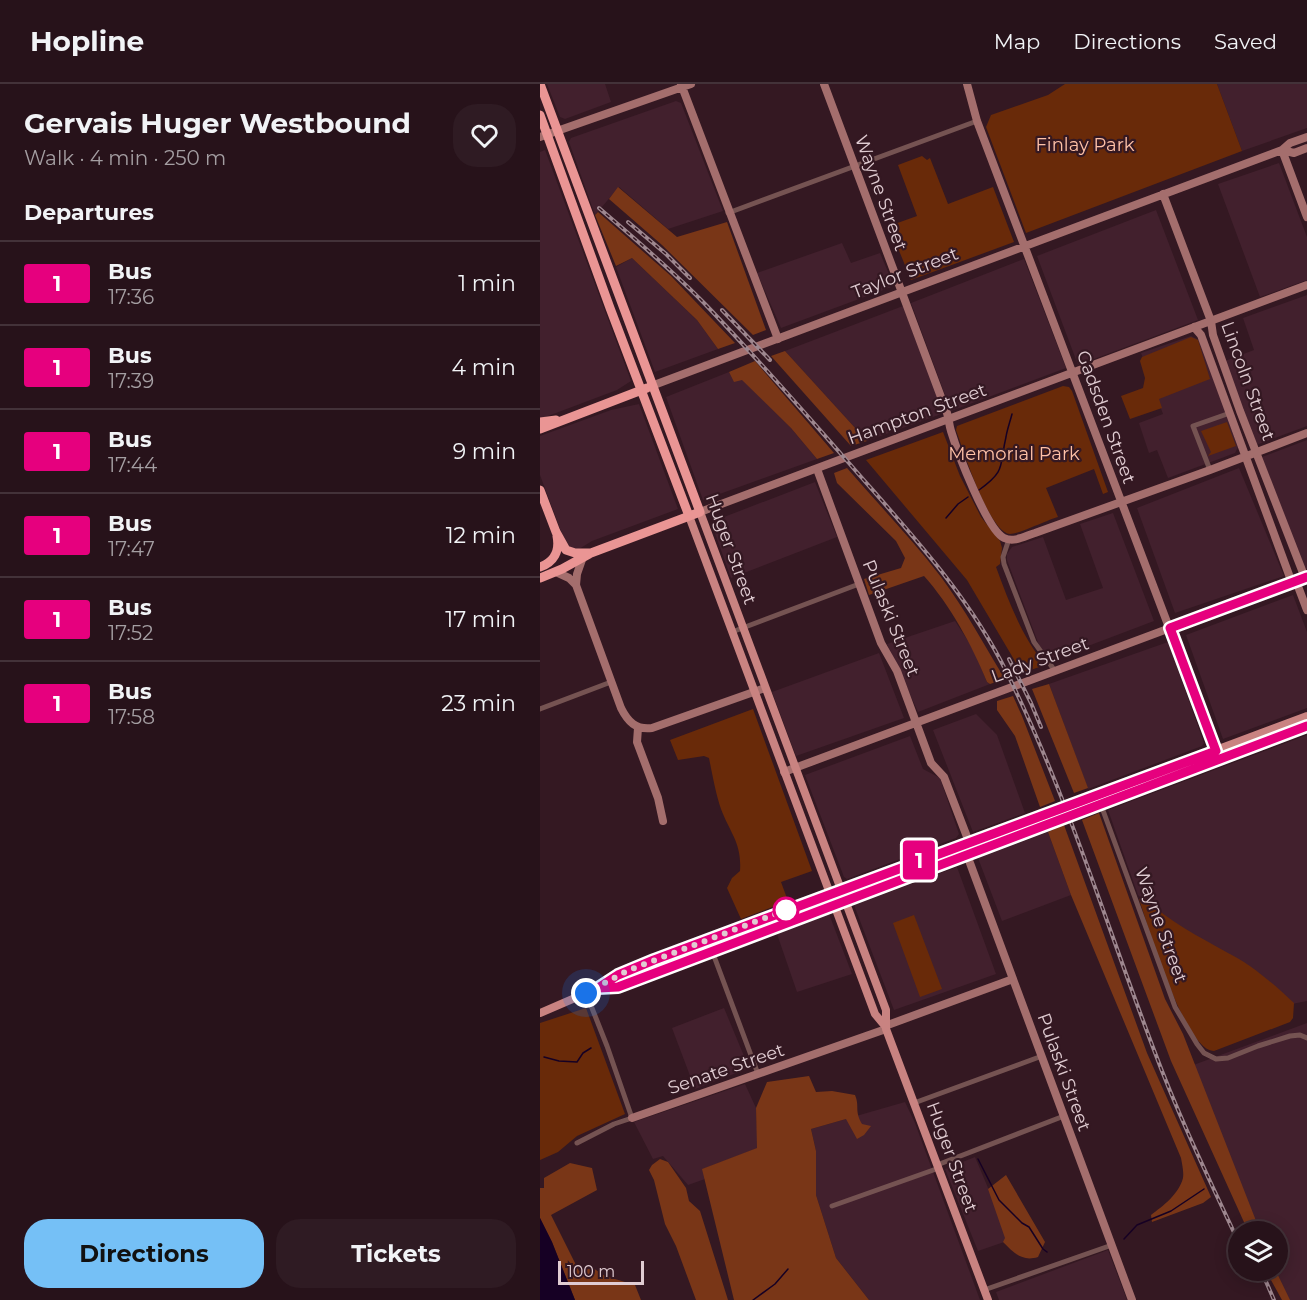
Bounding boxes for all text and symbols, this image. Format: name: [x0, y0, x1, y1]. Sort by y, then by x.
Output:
text: Hopline: [30, 24, 144, 58]
text: Map: [994, 29, 1040, 54]
text: Directions: [1073, 29, 1181, 54]
text: Saved: [1214, 29, 1277, 54]
button: heart: [453, 104, 516, 167]
text: Gervais Huger Westbound: [24, 106, 411, 140]
street label: Wayne Street: [850, 132, 912, 254]
park label: Finlay Park: [1035, 134, 1135, 156]
text: Walk · 4 min · 250 m: [24, 146, 226, 170]
text: Departures: [24, 199, 154, 226]
street label: Taylor Street: [849, 243, 961, 303]
text: Bus: [108, 258, 152, 285]
text: 1 min: [458, 270, 516, 297]
text: 1: [53, 271, 61, 296]
text: 17:36: [108, 285, 154, 309]
street label: Lincoln Street: [1216, 318, 1280, 444]
text: Bus: [108, 342, 152, 369]
street label: Gadsden Street: [1072, 348, 1140, 486]
text: 4 min: [452, 354, 516, 381]
text: 1: [53, 355, 61, 380]
text: 17:39: [108, 369, 154, 393]
street label: Hampton Street: [845, 379, 989, 449]
text: Bus: [108, 426, 152, 453]
text: 9 min: [453, 438, 516, 465]
text: 1: [53, 439, 61, 464]
park label: Memorial Park: [948, 443, 1080, 465]
text: 17:44: [108, 453, 157, 477]
street label: Huger Street: [701, 491, 761, 607]
text: Bus: [108, 510, 152, 537]
text: 12 min: [446, 522, 516, 549]
text: 1: [53, 523, 61, 548]
text: 17:47: [108, 537, 155, 561]
street label: Pulaski Street: [858, 556, 924, 680]
text: Bus: [108, 594, 152, 621]
text: 17 min: [445, 606, 516, 633]
text: 1: [53, 607, 61, 632]
text: 17:52: [108, 621, 153, 645]
street label: Lady Street: [988, 632, 1092, 688]
text: Bus: [108, 678, 152, 705]
text: 23 min: [441, 690, 516, 717]
text: 1: [53, 691, 61, 716]
text: 17:58: [108, 705, 155, 729]
line badge: 1: [900, 840, 938, 880]
text: 1: [915, 848, 923, 873]
street label: Wayne Street: [1130, 864, 1192, 986]
unlabelled marker: [773, 897, 799, 923]
your location: [571, 978, 601, 1008]
street label: Pulaski Street: [1032, 1010, 1096, 1134]
street label: Senate Street: [665, 1039, 787, 1099]
street label: Huger Street: [922, 1099, 982, 1215]
button: Directions: [24, 1219, 264, 1288]
button: Tickets: [276, 1219, 516, 1288]
map controls: [1228, 1221, 1288, 1281]
button: layers: [1228, 1221, 1288, 1281]
scale bar: [558, 1258, 644, 1286]
text: 100 m: [567, 1262, 615, 1281]

